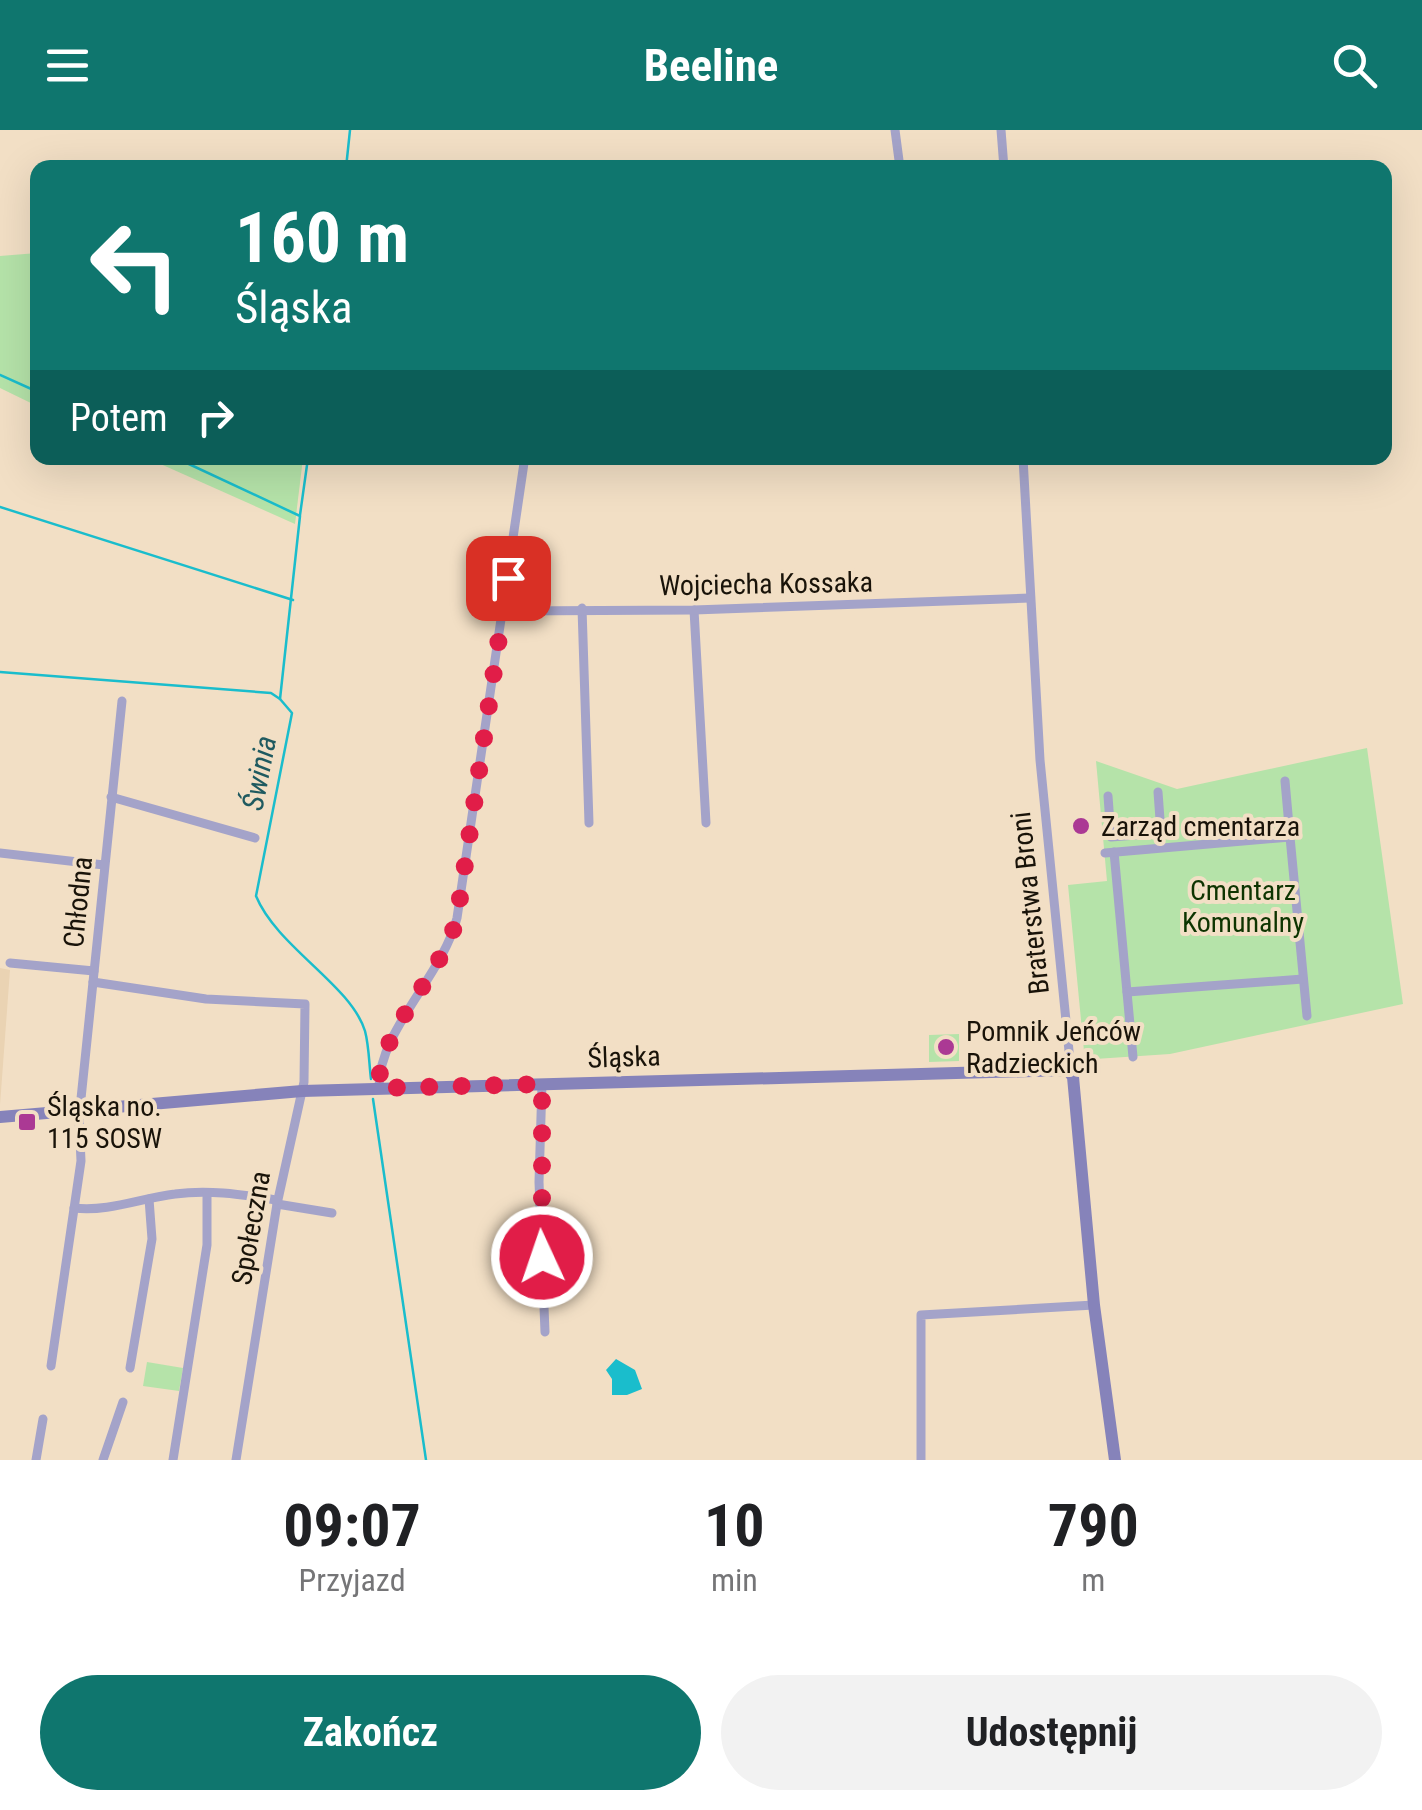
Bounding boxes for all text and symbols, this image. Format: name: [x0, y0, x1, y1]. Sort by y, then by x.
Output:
icon: menu: [40, 38, 95, 93]
icon: search: [1327, 38, 1382, 93]
text: Beeline: [644, 39, 778, 92]
text: 160 m: [235, 197, 409, 279]
icon: left: [70, 200, 200, 330]
text: Śląska: [235, 281, 353, 334]
icon: right: [188, 390, 243, 445]
text: Potem: [70, 396, 168, 440]
pin: [466, 536, 551, 621]
icon: arrive: [481, 551, 536, 606]
street label: Wojciecha Kossaka: [659, 566, 873, 602]
water label: Świnia: [235, 733, 283, 813]
street label: Braterstwa Broni: [1004, 810, 1056, 996]
place label: Zarząd cmentarza: [1101, 810, 1300, 843]
marker: Zarząd cmentarza: [1070, 815, 1092, 837]
street label: Chłodna: [57, 855, 99, 949]
park label: Cmentarz Komunalny: [1182, 874, 1304, 939]
place label: Pomnik Jeńców Radzieckich: [966, 1015, 1141, 1080]
marker: Pomnik Jeńców Radzieckich: [935, 1036, 957, 1058]
street label: Śląska: [587, 1039, 661, 1075]
place label: Śląska no. 115 SOSW: [47, 1090, 162, 1155]
marker: Śląska no. 115 SOSW: [16, 1111, 38, 1133]
street label: Społeczna: [225, 1169, 277, 1287]
position arrow: [490, 1205, 594, 1309]
text: 09:07: [283, 1490, 421, 1561]
text: 10: [704, 1490, 765, 1561]
text: 790: [1048, 1490, 1139, 1561]
text: Przyjazd: [298, 1561, 406, 1599]
text: min: [711, 1561, 758, 1599]
text: m: [1081, 1561, 1105, 1599]
button: Zakończ: [40, 1675, 701, 1790]
button: Udostępnij: [721, 1675, 1382, 1790]

